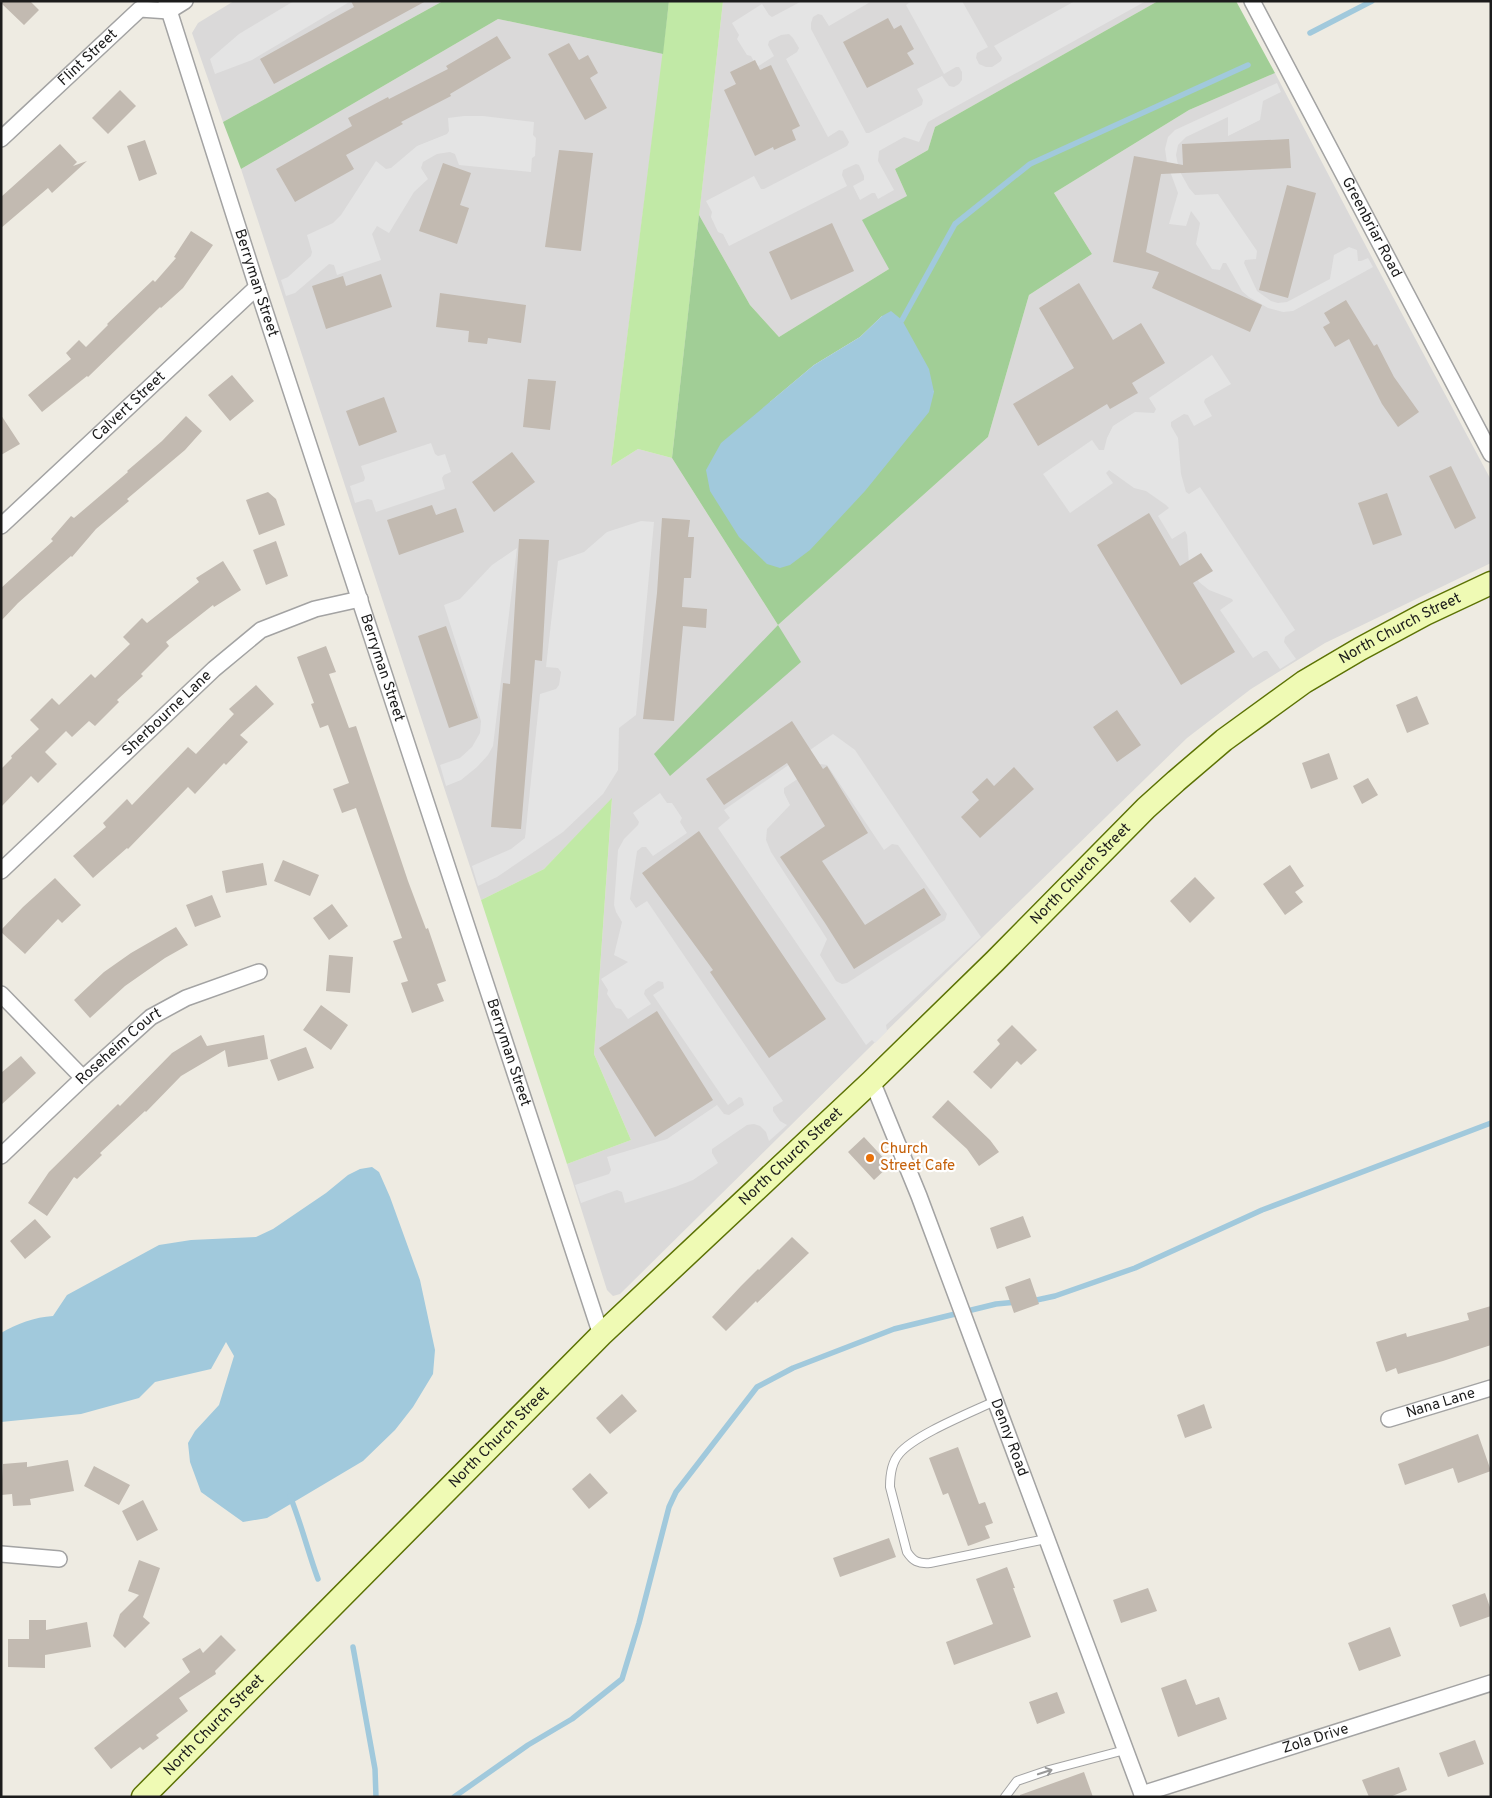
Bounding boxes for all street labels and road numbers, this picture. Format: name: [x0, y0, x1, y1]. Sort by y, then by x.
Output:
street label: Flint Street: [54, 25, 122, 90]
street label: Greenbriar Road: [1337, 174, 1406, 281]
street label: Berryman Street: [230, 227, 282, 339]
street label: Calvert Street: [88, 368, 170, 446]
street label: North Church Street: [1336, 589, 1464, 669]
street label: Berryman Street: [355, 612, 409, 724]
street label: Sherbourne Lane: [118, 666, 216, 760]
street label: North Church Street: [1027, 819, 1135, 929]
street label: Berryman Street: [482, 996, 535, 1109]
street label: Roseheim Court: [72, 1004, 165, 1089]
street label: North Church Street: [735, 1104, 847, 1210]
street label: North Church Street: [445, 1383, 554, 1492]
street label: Nana Lane: [1404, 1384, 1478, 1423]
street label: Denny Road: [986, 1396, 1032, 1479]
street label: North Church Street: [160, 1671, 269, 1780]
street label: Zola Drive: [1280, 1719, 1351, 1758]

